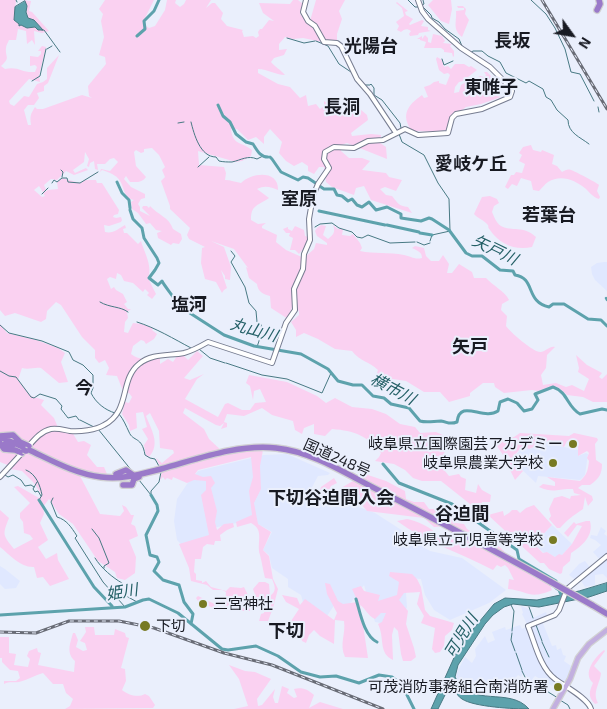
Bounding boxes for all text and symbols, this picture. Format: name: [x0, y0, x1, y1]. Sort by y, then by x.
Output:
north arrow: [547, 10, 597, 60]
district label: 長坂: [494, 30, 530, 52]
text: N: [575, 34, 595, 52]
district label: 光陽台: [344, 35, 398, 57]
district label: 東帷子: [464, 76, 518, 98]
district label: 長洞: [324, 96, 360, 118]
district label: 愛岐ケ丘: [435, 153, 507, 175]
district label: 室原: [281, 188, 317, 210]
district label: 若葉台: [522, 204, 576, 226]
water label: 矢戸川: [469, 231, 521, 269]
district label: 塩河: [171, 294, 207, 316]
water label: 丸山川: [228, 314, 280, 346]
district label: 矢戸: [452, 336, 488, 358]
water label: 横市川: [367, 369, 419, 409]
district label: 今: [75, 377, 93, 399]
street label: 国道248号: [301, 435, 373, 481]
place label: 岐阜県立国際園芸アカデミー: [368, 435, 563, 453]
marker: 岐阜県立国際園芸アカデミー: [567, 438, 579, 450]
place label: 岐阜県農業大学校: [423, 454, 543, 472]
marker: 岐阜県農業大学校: [547, 457, 559, 469]
district label: 下切谷迫間入会: [268, 487, 394, 509]
district label: 谷迫間: [435, 503, 489, 525]
place label: 岐阜県立可児高等学校: [393, 531, 543, 549]
marker: 岐阜県立可児高等学校: [547, 534, 559, 546]
water label: 姫川: [105, 580, 139, 604]
place label: 三宮神社: [213, 595, 273, 613]
marker: 三宮神社: [197, 598, 209, 610]
water label: 可児川: [440, 611, 482, 661]
place label: 下切: [156, 617, 186, 635]
marker: 下切: [138, 619, 152, 633]
district label: 下切: [268, 620, 304, 642]
place label: 可茂消防事務組合南消防署: [368, 678, 548, 696]
marker: 可茂消防事務組合南消防署: [552, 681, 564, 693]

